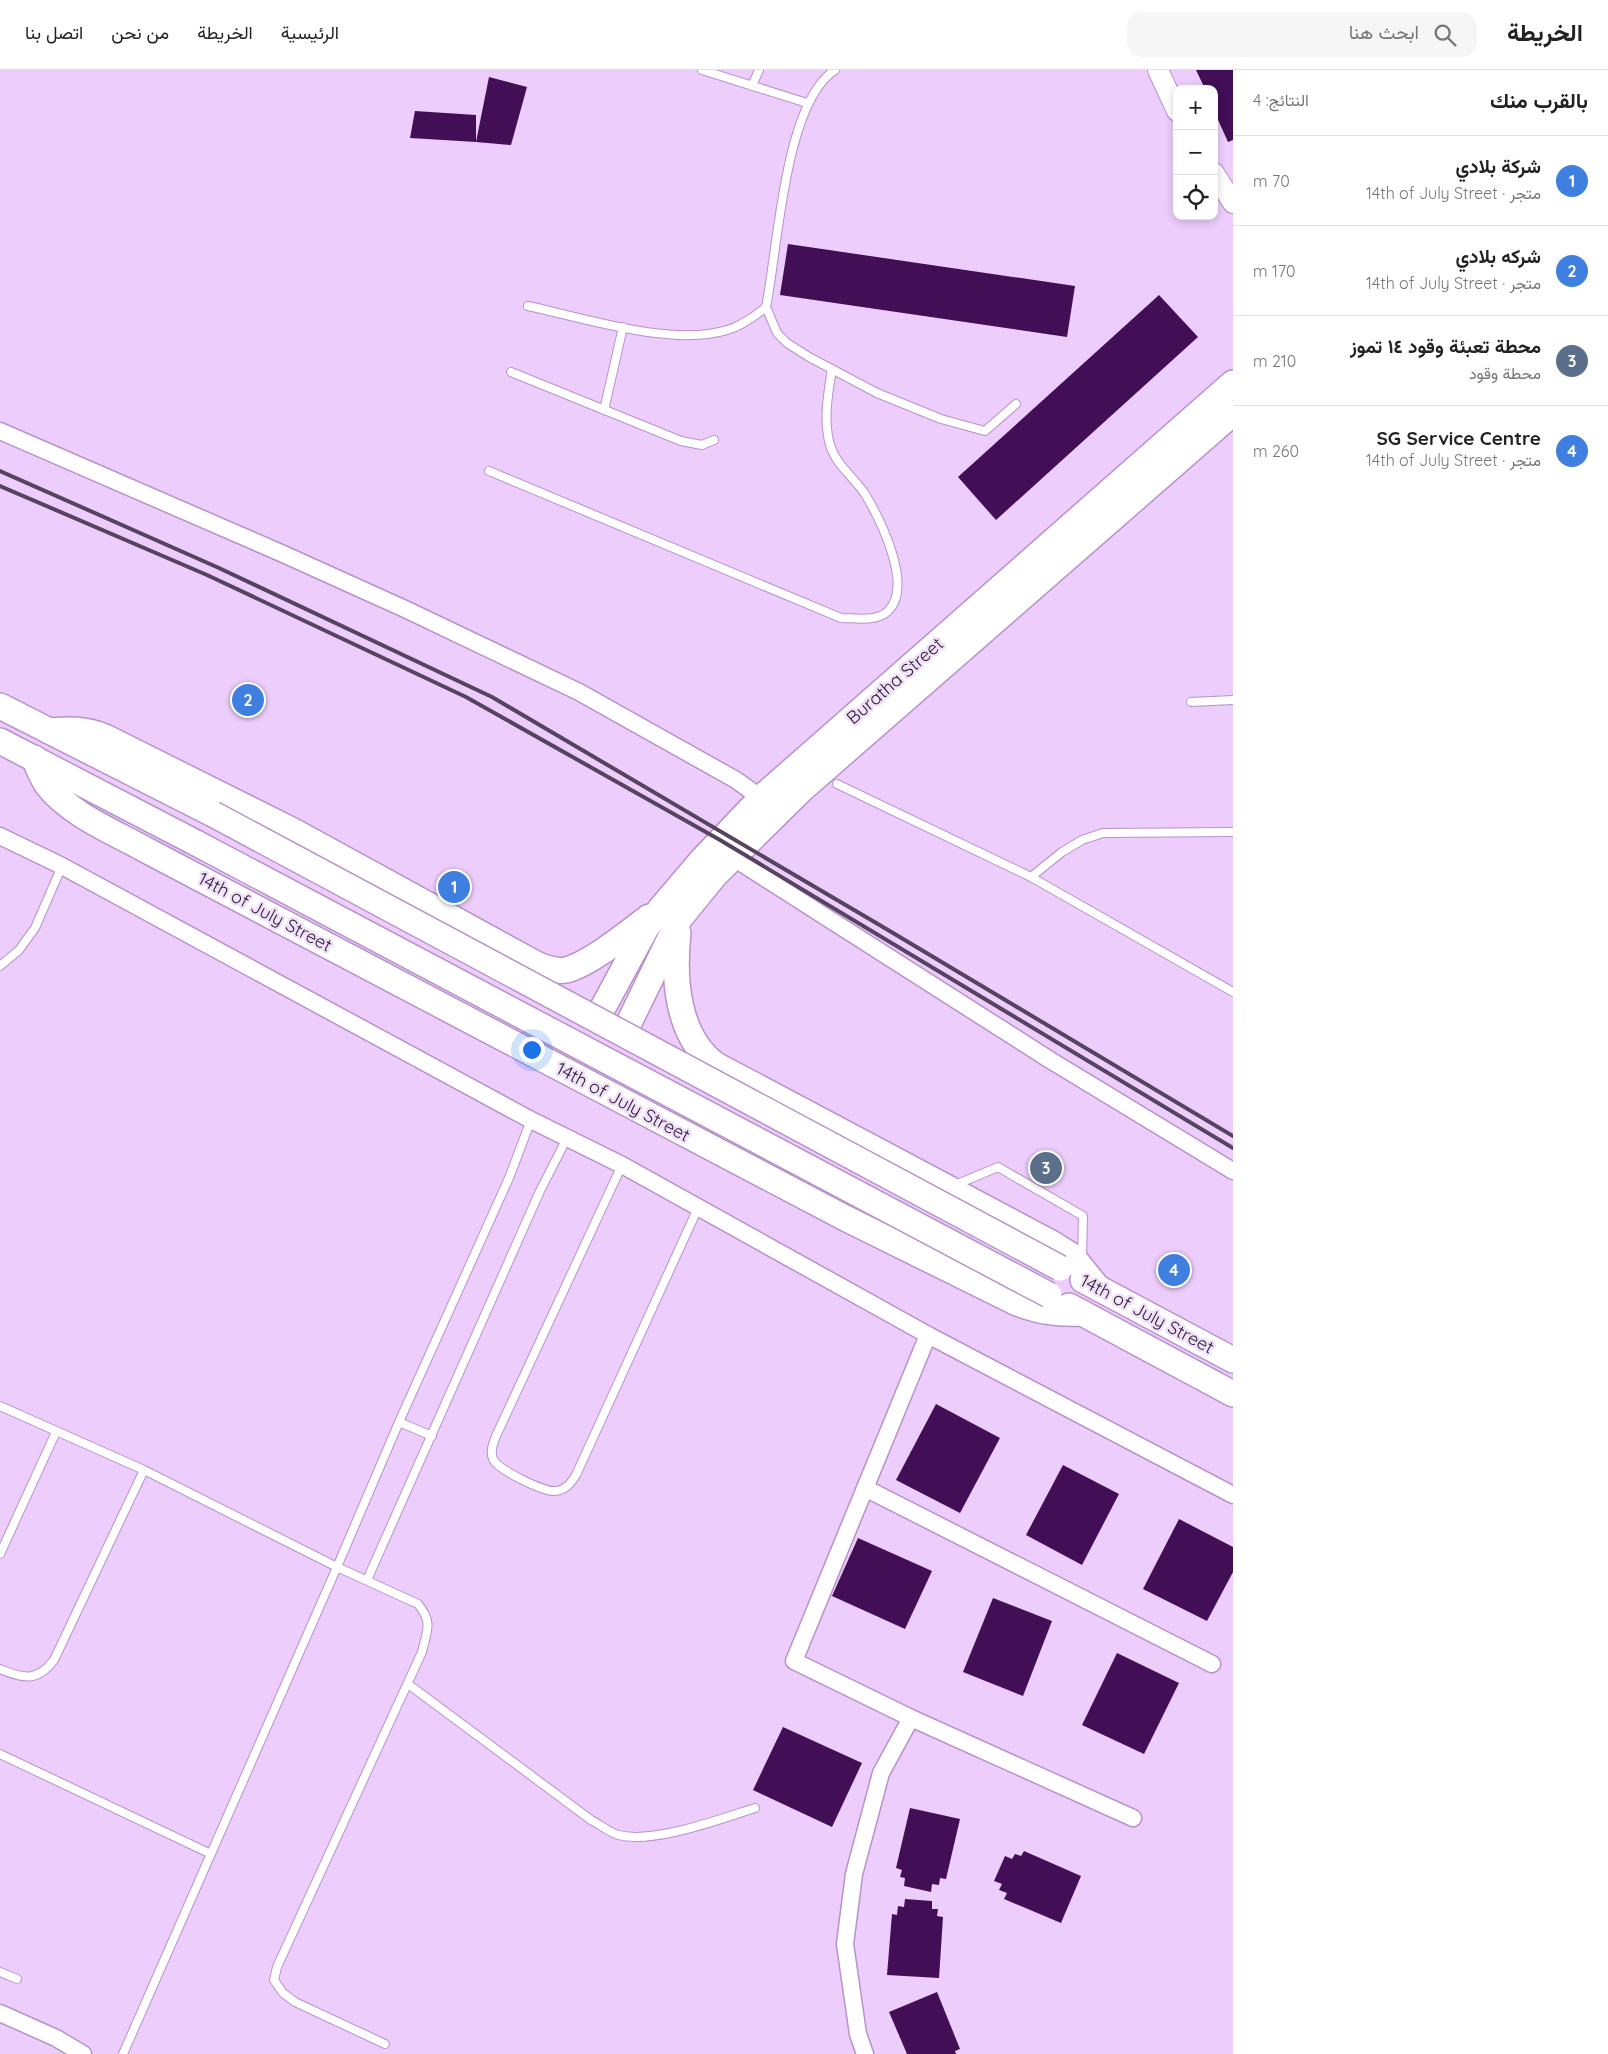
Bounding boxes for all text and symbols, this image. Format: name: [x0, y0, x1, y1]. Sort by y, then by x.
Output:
search box: [1127, 12, 1477, 57]
text: الخريطة: [1507, 17, 1583, 47]
text: ابحث هنا: [1349, 20, 1419, 44]
text: اتصل بنا: [25, 21, 83, 44]
text: من نحن: [111, 21, 169, 44]
text: الخريطة: [197, 21, 253, 44]
text: الرئيسية: [281, 21, 339, 44]
icon: search: [1431, 21, 1459, 49]
map controls: [1173, 85, 1218, 220]
button: +: [1173, 85, 1218, 130]
text: بالقرب منك: [1490, 87, 1588, 113]
text: النتائج: 4: [1253, 90, 1309, 110]
button: −: [1173, 130, 1218, 175]
text: شركة بلادي: [1455, 154, 1541, 178]
text: 70 m: [1253, 171, 1290, 191]
text: 1: [1569, 171, 1575, 191]
button: locate: [1173, 175, 1218, 220]
text: متجر · 14th of July Street: [1366, 183, 1541, 203]
text: شركه بلادي: [1455, 244, 1541, 268]
text: 170 m: [1253, 261, 1296, 281]
text: 2: [1567, 261, 1577, 281]
text: متجر · 14th of July Street: [1366, 273, 1541, 293]
text: محطة تعبئة وقود ١٤ تموز: [1350, 334, 1541, 358]
text: 210 m: [1253, 351, 1296, 371]
text: 3: [1568, 351, 1576, 371]
text: محطة وقود: [1469, 363, 1541, 383]
text: SG Service Centre: [1377, 426, 1541, 450]
text: 260 m: [1253, 441, 1299, 461]
text: 4: [1567, 441, 1577, 461]
text: متجر · 14th of July Street: [1366, 450, 1541, 470]
street label: Buratha Street: [841, 632, 948, 729]
pin: 2: [232, 681, 264, 719]
street label: 14th of July Street: [194, 867, 336, 956]
pin: 1: [438, 868, 470, 906]
your location: [519, 1037, 545, 1063]
street label: 14th of July Street: [552, 1057, 694, 1146]
pin: 3: [1030, 1149, 1062, 1187]
pin: 4: [1158, 1251, 1190, 1289]
street label: 14th of July Street: [1077, 1270, 1217, 1358]

